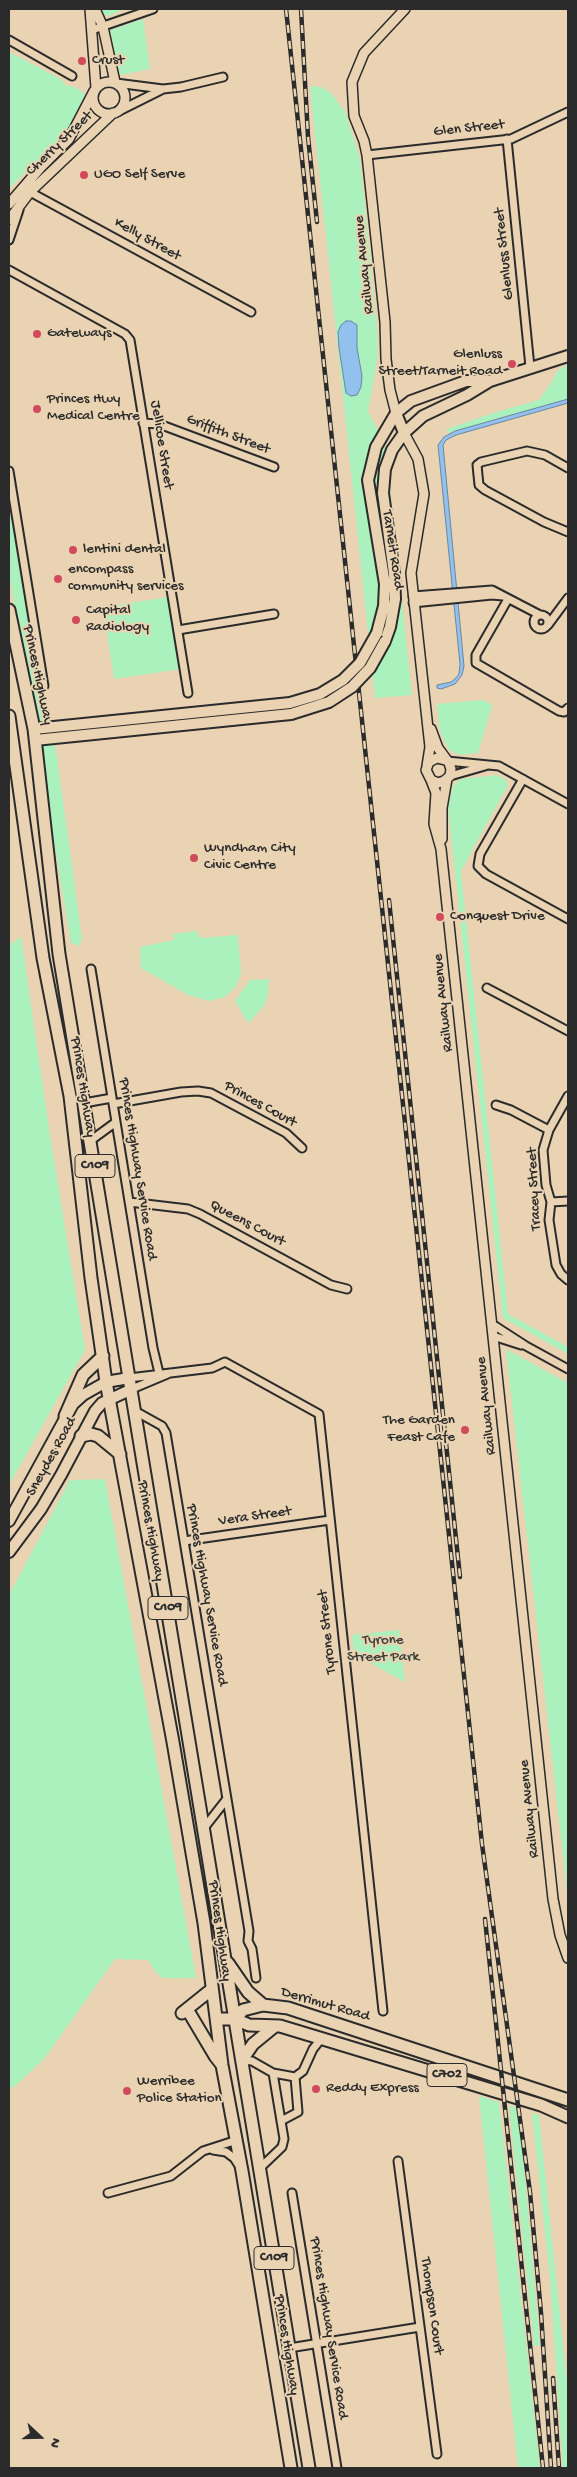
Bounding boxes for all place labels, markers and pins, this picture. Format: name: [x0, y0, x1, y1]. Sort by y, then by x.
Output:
place label: Crust: [92, 52, 124, 70]
marker: Crust: [76, 55, 88, 67]
place label: UGO Self Serve: [94, 166, 185, 184]
marker: UGO Self Serve: [78, 169, 90, 181]
place label: Gateways: [47, 325, 112, 343]
marker: Gateways: [31, 328, 43, 340]
place label: Glenluss Street/Tarneit Road: [378, 346, 502, 381]
marker: Glenluss Street/Tarneit Road: [506, 358, 518, 370]
place label: Princes Hwy Medical Centre: [47, 391, 140, 426]
marker: Princes Hwy Medical Centre: [31, 403, 43, 415]
place label: lentini dental: [83, 541, 166, 559]
marker: lentini dental: [67, 544, 79, 556]
place label: encompass community services: [68, 561, 183, 596]
marker: encompass community services: [52, 573, 64, 585]
place label: Capital Radiology: [86, 602, 149, 637]
marker: Capital Radiology: [70, 614, 82, 626]
place label: Wyndham City Civic Centre: [204, 840, 296, 875]
marker: Wyndham City Civic Centre: [188, 852, 200, 864]
place label: Conquest Drive: [450, 908, 545, 926]
marker: Conquest Drive: [434, 911, 446, 923]
place label: The Garden Feast Cafe: [383, 1412, 455, 1447]
marker: The Garden Feast Cafe: [459, 1424, 471, 1436]
place label: Werribee Police Station: [137, 2073, 222, 2108]
place label: Reddy Express: [326, 2080, 419, 2098]
marker: Reddy Express: [310, 2083, 322, 2095]
marker: Werribee Police Station: [121, 2085, 133, 2097]

